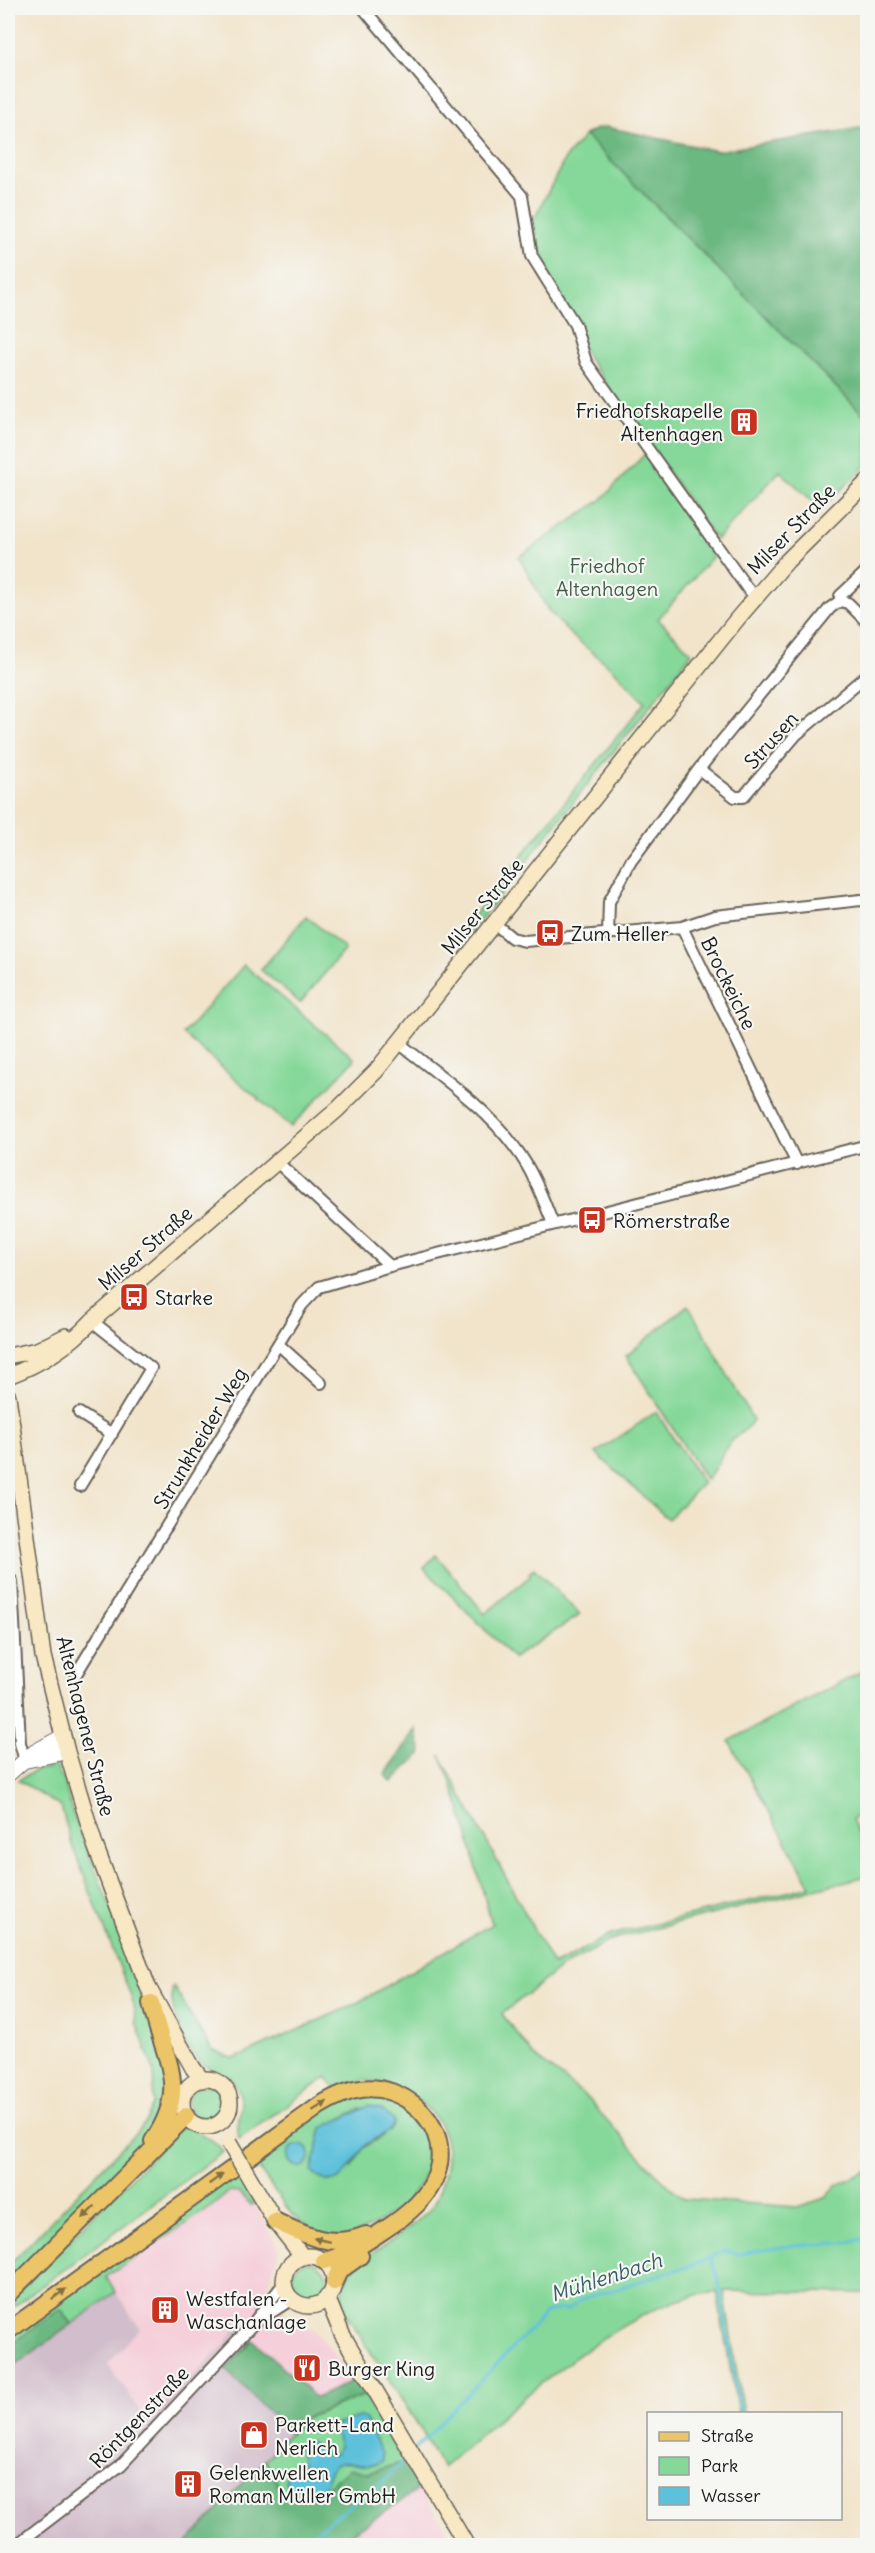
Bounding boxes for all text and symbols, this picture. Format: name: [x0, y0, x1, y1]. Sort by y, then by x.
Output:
place label: Friedhofskapelle Altenhagen: [576, 398, 723, 446]
building icon: Friedhofskapelle Altenhagen: [728, 406, 760, 438]
street label: Milser Straße: [742, 478, 840, 580]
park label: Friedhof Altenhagen: [556, 553, 658, 601]
street label: Strusen: [739, 706, 803, 774]
street label: Milser Straße: [436, 853, 528, 959]
bus stop icon: Zum Heller: [534, 917, 566, 949]
place label: Zum Heller: [571, 921, 669, 946]
street label: Brockeiche: [696, 932, 762, 1034]
street label: Milser Straße: [93, 1200, 197, 1296]
bus stop icon: Römerstraße: [576, 1204, 608, 1236]
place label: Römerstraße: [613, 1208, 730, 1233]
bus stop icon: Starke: [118, 1281, 150, 1313]
place label: Starke: [155, 1285, 213, 1310]
street label: Strunkheider Weg: [148, 1363, 252, 1513]
street label: Altenhagener Straße: [52, 1633, 120, 1819]
one-way arrow: [312, 2100, 328, 2111]
one-way arrow: [208, 2173, 224, 2185]
one-way arrow: [82, 2204, 96, 2219]
one-way arrow: [312, 2235, 331, 2244]
water label: Mühlenbach: [547, 2246, 666, 2308]
place label: Westfalen - Waschanlage: [186, 2286, 307, 2334]
one-way arrow: [51, 2288, 66, 2300]
building icon: Westfalen - Waschanlage: [149, 2294, 181, 2326]
restaurant icon: Burger King: [291, 2352, 323, 2384]
place label: Burger King: [328, 2356, 435, 2381]
street label: Röntgenstraße: [84, 2361, 194, 2473]
place label: Parkett-Land Nerlich: [275, 2412, 394, 2460]
legend: [647, 2412, 842, 2520]
shop icon: Parkett-Land Nerlich: [238, 2419, 270, 2451]
text: Straße: [701, 2424, 754, 2447]
text: Park: [701, 2454, 738, 2477]
place label: Gelenkwellen Roman Müller GmbH: [209, 2460, 396, 2508]
building icon: Gelenkwellen Roman Müller GmbH: [172, 2468, 204, 2500]
text: Wasser: [701, 2484, 761, 2507]

